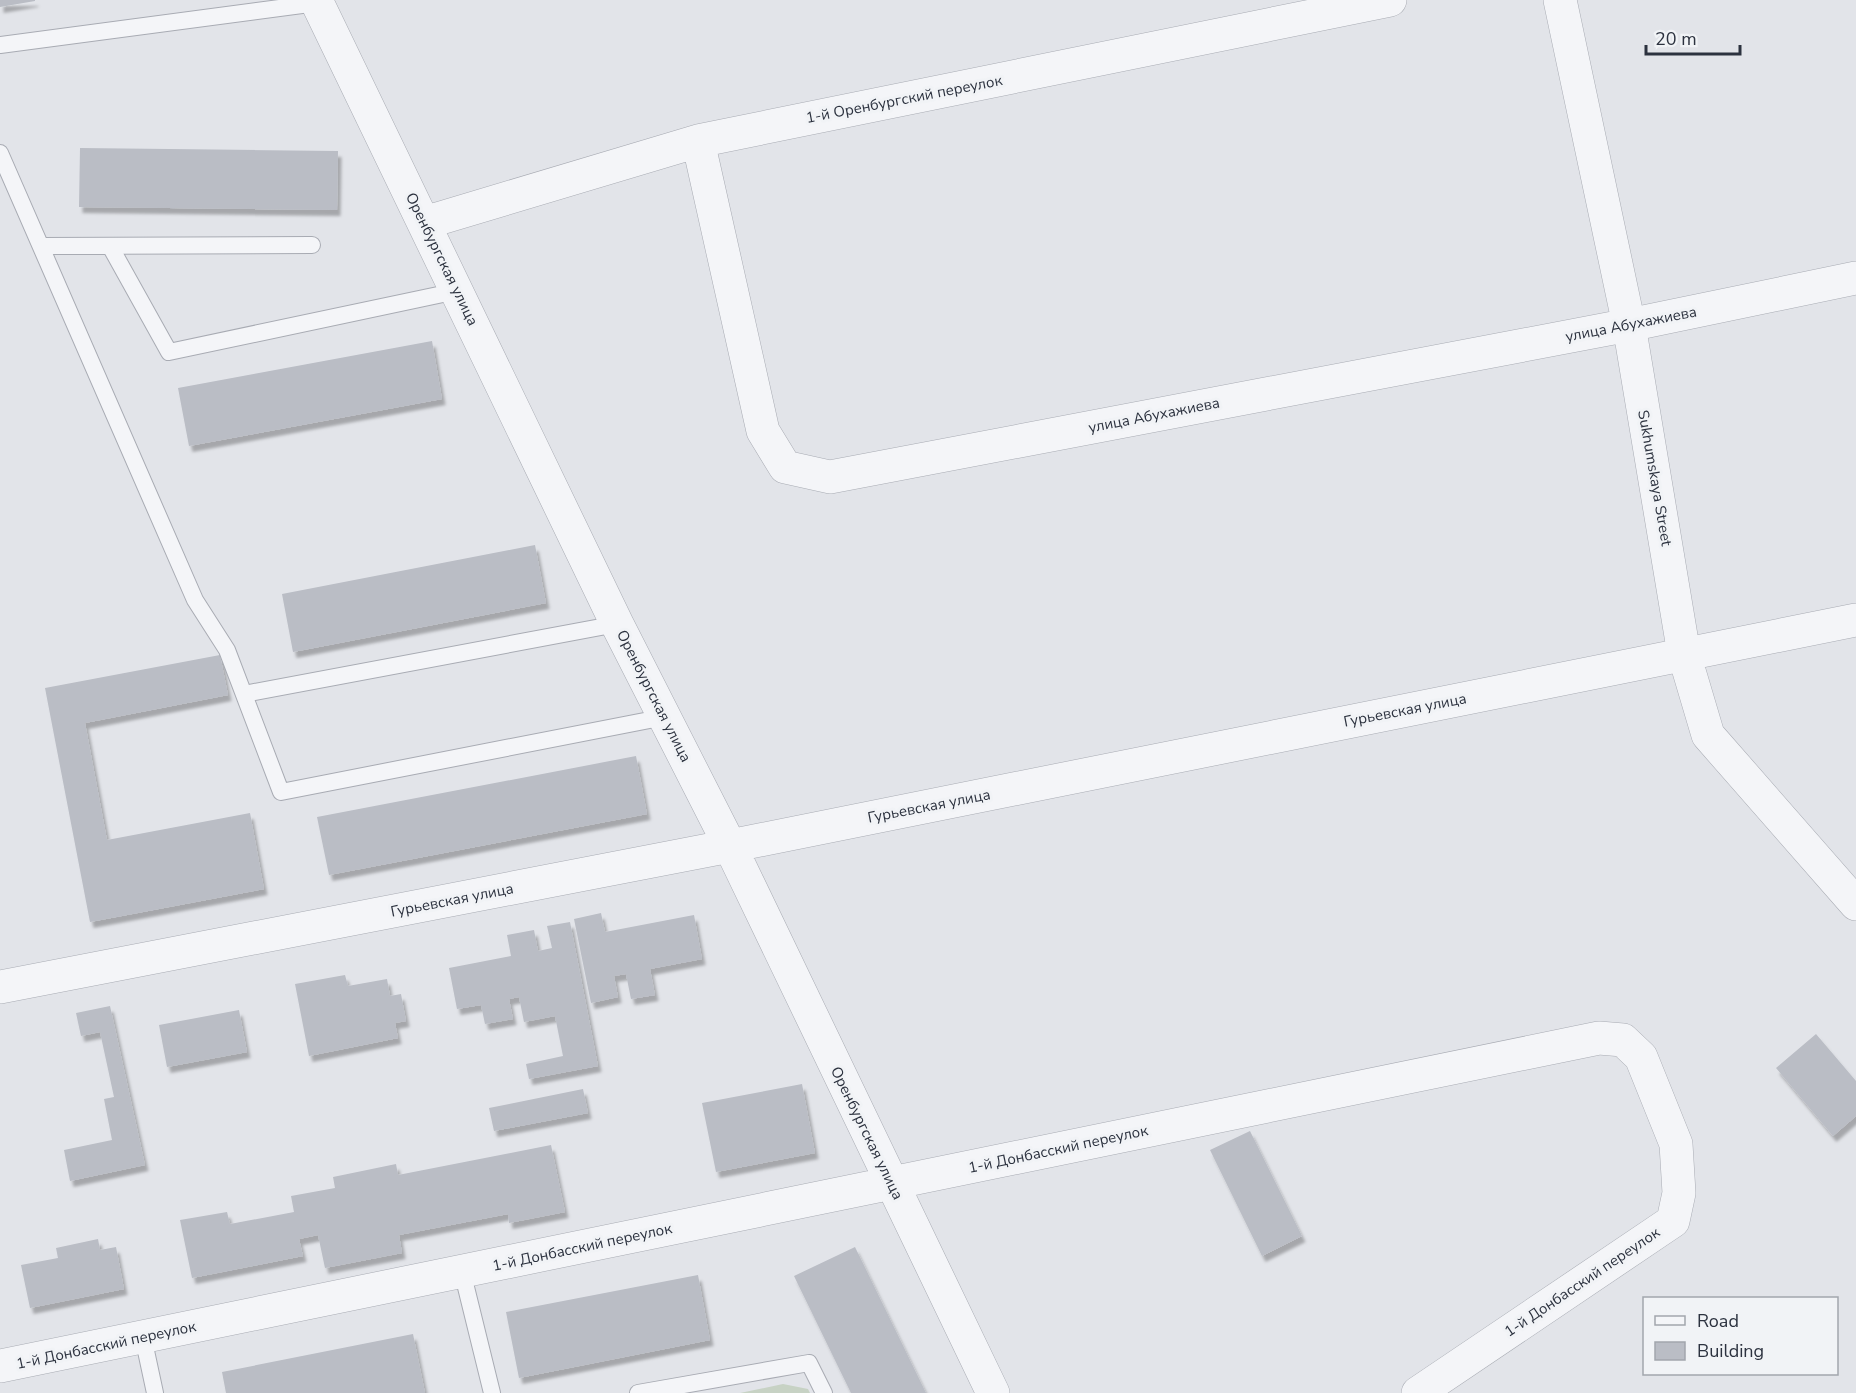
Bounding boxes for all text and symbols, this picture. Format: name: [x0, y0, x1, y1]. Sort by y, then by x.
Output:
scale bar: [1646, 18, 1740, 56]
text: 20 m: [1655, 27, 1697, 51]
street label: 1-й Оренбургский переулок: [804, 70, 1004, 128]
street label: Оренбургская улица: [401, 189, 483, 329]
street label: улица Абухажиева: [1564, 301, 1698, 347]
street label: улица Абухажиева: [1087, 392, 1221, 438]
street label: Sukhumskaya Street: [1633, 408, 1677, 548]
street label: Оренбургская улица: [612, 626, 696, 766]
street label: Гурьевская улица: [1342, 688, 1468, 732]
street label: Гурьевская улица: [866, 784, 992, 828]
street label: Гурьевская улица: [389, 878, 515, 922]
street label: Оренбургская улица: [826, 1063, 908, 1203]
street label: 1-й Донбасский переулок: [966, 1120, 1150, 1178]
street label: 1-й Донбасский переулок: [490, 1218, 674, 1276]
street label: 1-й Донбасский переулок: [1500, 1222, 1664, 1342]
legend: [1643, 1297, 1838, 1375]
text: Road: [1697, 1309, 1739, 1333]
street label: 1-й Донбасский переулок: [14, 1316, 198, 1374]
text: Building: [1697, 1339, 1764, 1363]

